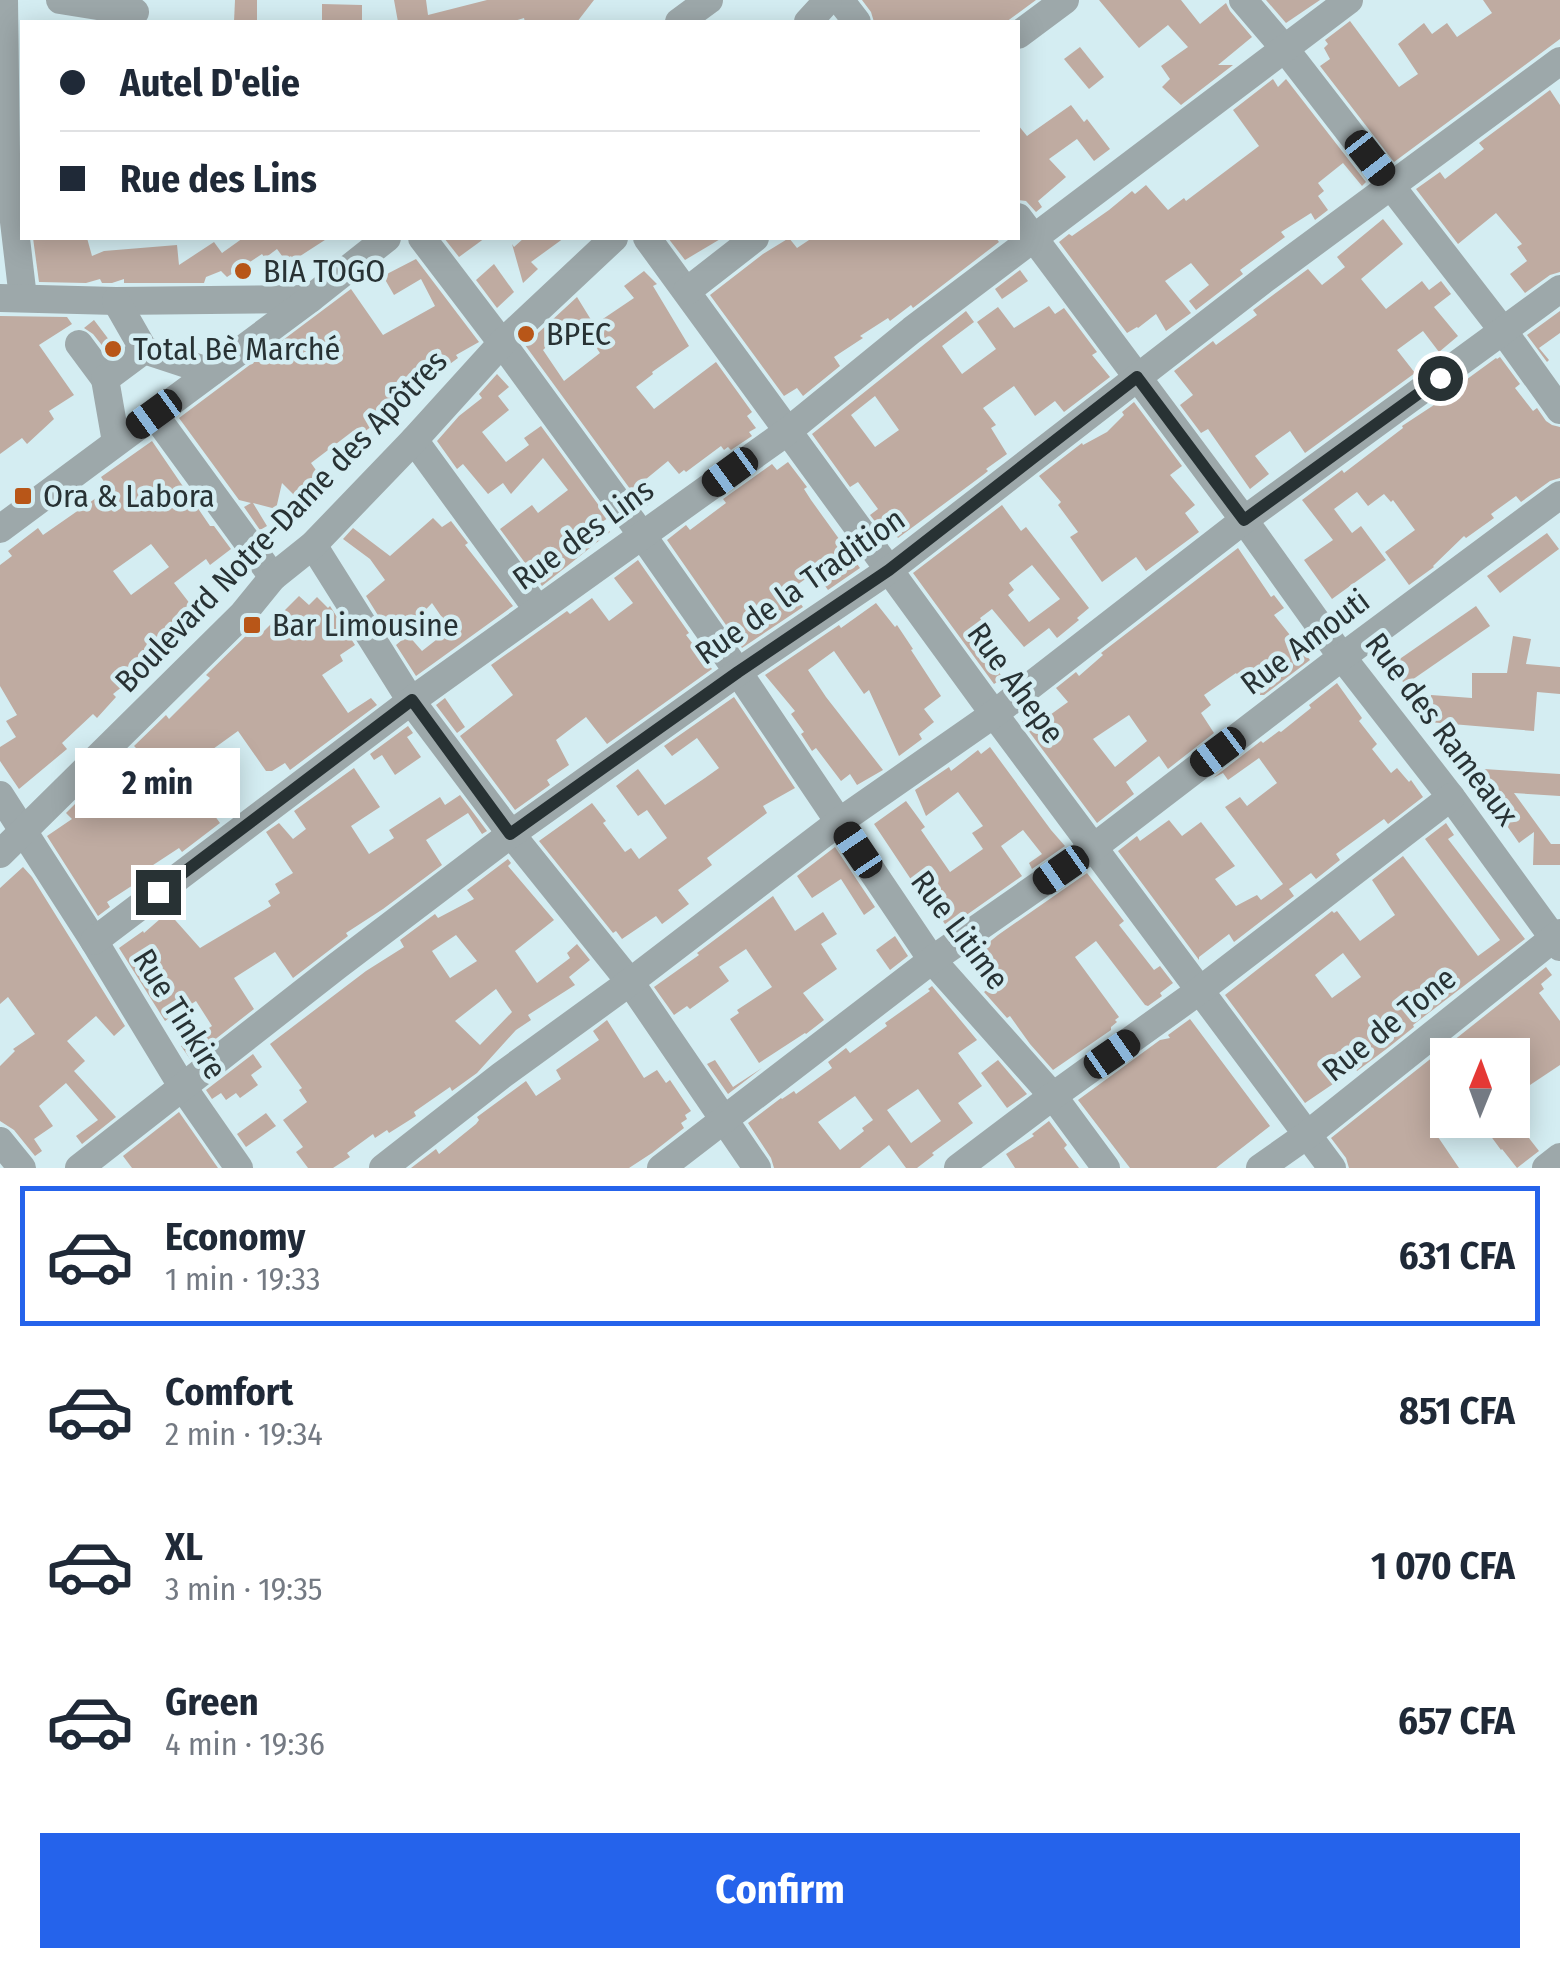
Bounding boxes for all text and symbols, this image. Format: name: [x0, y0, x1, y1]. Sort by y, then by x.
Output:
text: Autel D'elie: [120, 60, 300, 106]
car: [1340, 125, 1400, 191]
text: Rue des Lins: [120, 156, 317, 202]
place label: BIA TOGO: [263, 252, 385, 290]
marker: BIA TOGO: [232, 260, 254, 282]
place label: BPEC: [546, 315, 611, 353]
marker: BPEC: [515, 323, 537, 345]
place label: Total Bè Marché: [133, 330, 340, 368]
marker: Total Bè Marché: [102, 338, 124, 360]
street label: Boulevard Notre-Dame des Apôtres: [107, 342, 455, 700]
route start: [1418, 356, 1463, 401]
car: [121, 384, 187, 444]
car: [697, 442, 763, 502]
street label: Rue des Lins: [505, 470, 661, 598]
place label: Ora & Labora: [43, 477, 215, 515]
marker: Ora & Labora: [12, 485, 34, 507]
street label: Rue de la Tradition: [688, 500, 912, 672]
street label: Rue Amouti: [1233, 581, 1377, 703]
place label: Bar Limousine: [272, 606, 459, 644]
marker: Bar Limousine: [241, 614, 263, 636]
street label: Rue Ahepe: [960, 615, 1072, 751]
street label: Rue des Rameaux: [1357, 625, 1527, 833]
car: [1185, 722, 1251, 782]
callout: 2 min: [76, 747, 240, 817]
text: 2 min: [122, 764, 193, 802]
car: [829, 817, 887, 883]
car: [1028, 841, 1094, 899]
street label: Rue Litime: [903, 863, 1017, 997]
route end: [136, 870, 181, 915]
street label: Rue Tinkire: [125, 942, 235, 1086]
street label: Rue de Tone: [1315, 959, 1463, 1089]
car: [1079, 1025, 1145, 1083]
north arrow: [1430, 1038, 1530, 1138]
map controls: [1430, 1038, 1530, 1138]
icon: car: [45, 1211, 135, 1301]
text: Economy: [165, 1214, 305, 1260]
text: 631 CFA: [1399, 1233, 1515, 1279]
text: 1 min · 19:33: [165, 1260, 320, 1298]
icon: car: [45, 1366, 135, 1456]
text: Comfort: [165, 1369, 293, 1415]
text: 851 CFA: [1399, 1388, 1515, 1434]
text: 2 min · 19:34: [165, 1415, 323, 1453]
icon: car: [45, 1521, 135, 1611]
text: XL: [165, 1524, 203, 1570]
text: 1 070 CFA: [1371, 1543, 1515, 1589]
text: 3 min · 19:35: [165, 1570, 323, 1608]
icon: car: [45, 1676, 135, 1766]
text: Green: [165, 1679, 259, 1725]
text: 657 CFA: [1398, 1698, 1515, 1744]
text: 4 min · 19:36: [165, 1725, 325, 1763]
button: Confirm: [40, 1833, 1520, 1948]

